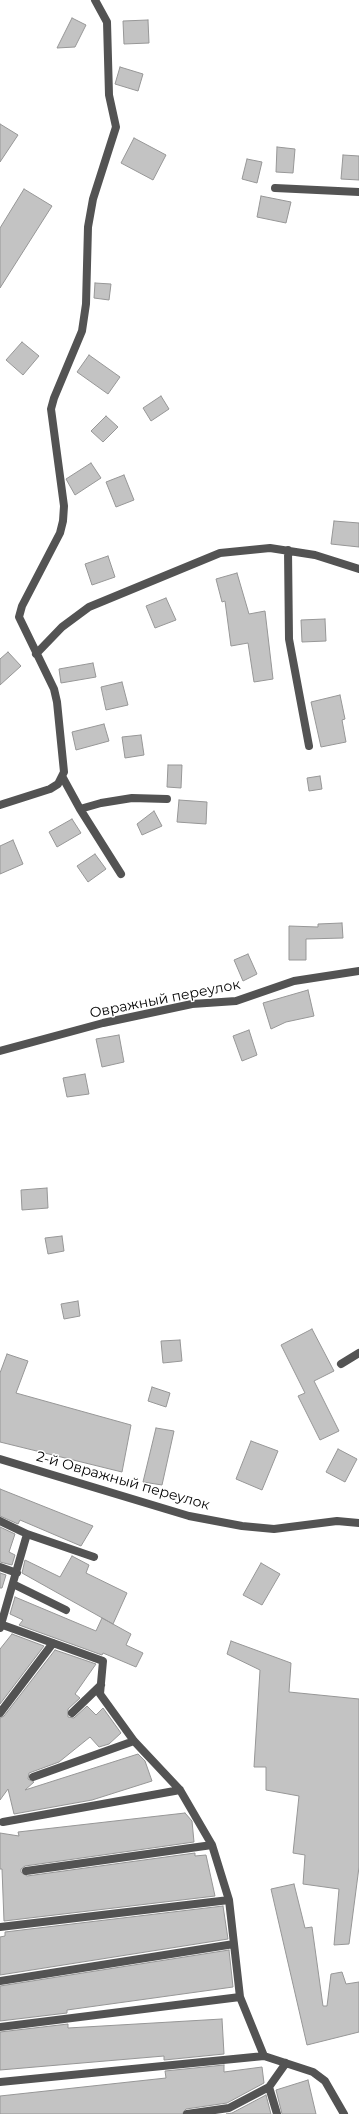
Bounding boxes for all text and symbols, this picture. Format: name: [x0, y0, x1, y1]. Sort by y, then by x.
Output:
street label: Овражный переулок: [88, 976, 242, 1022]
street label: 2-й Овражный переулок: [34, 1448, 212, 1514]

